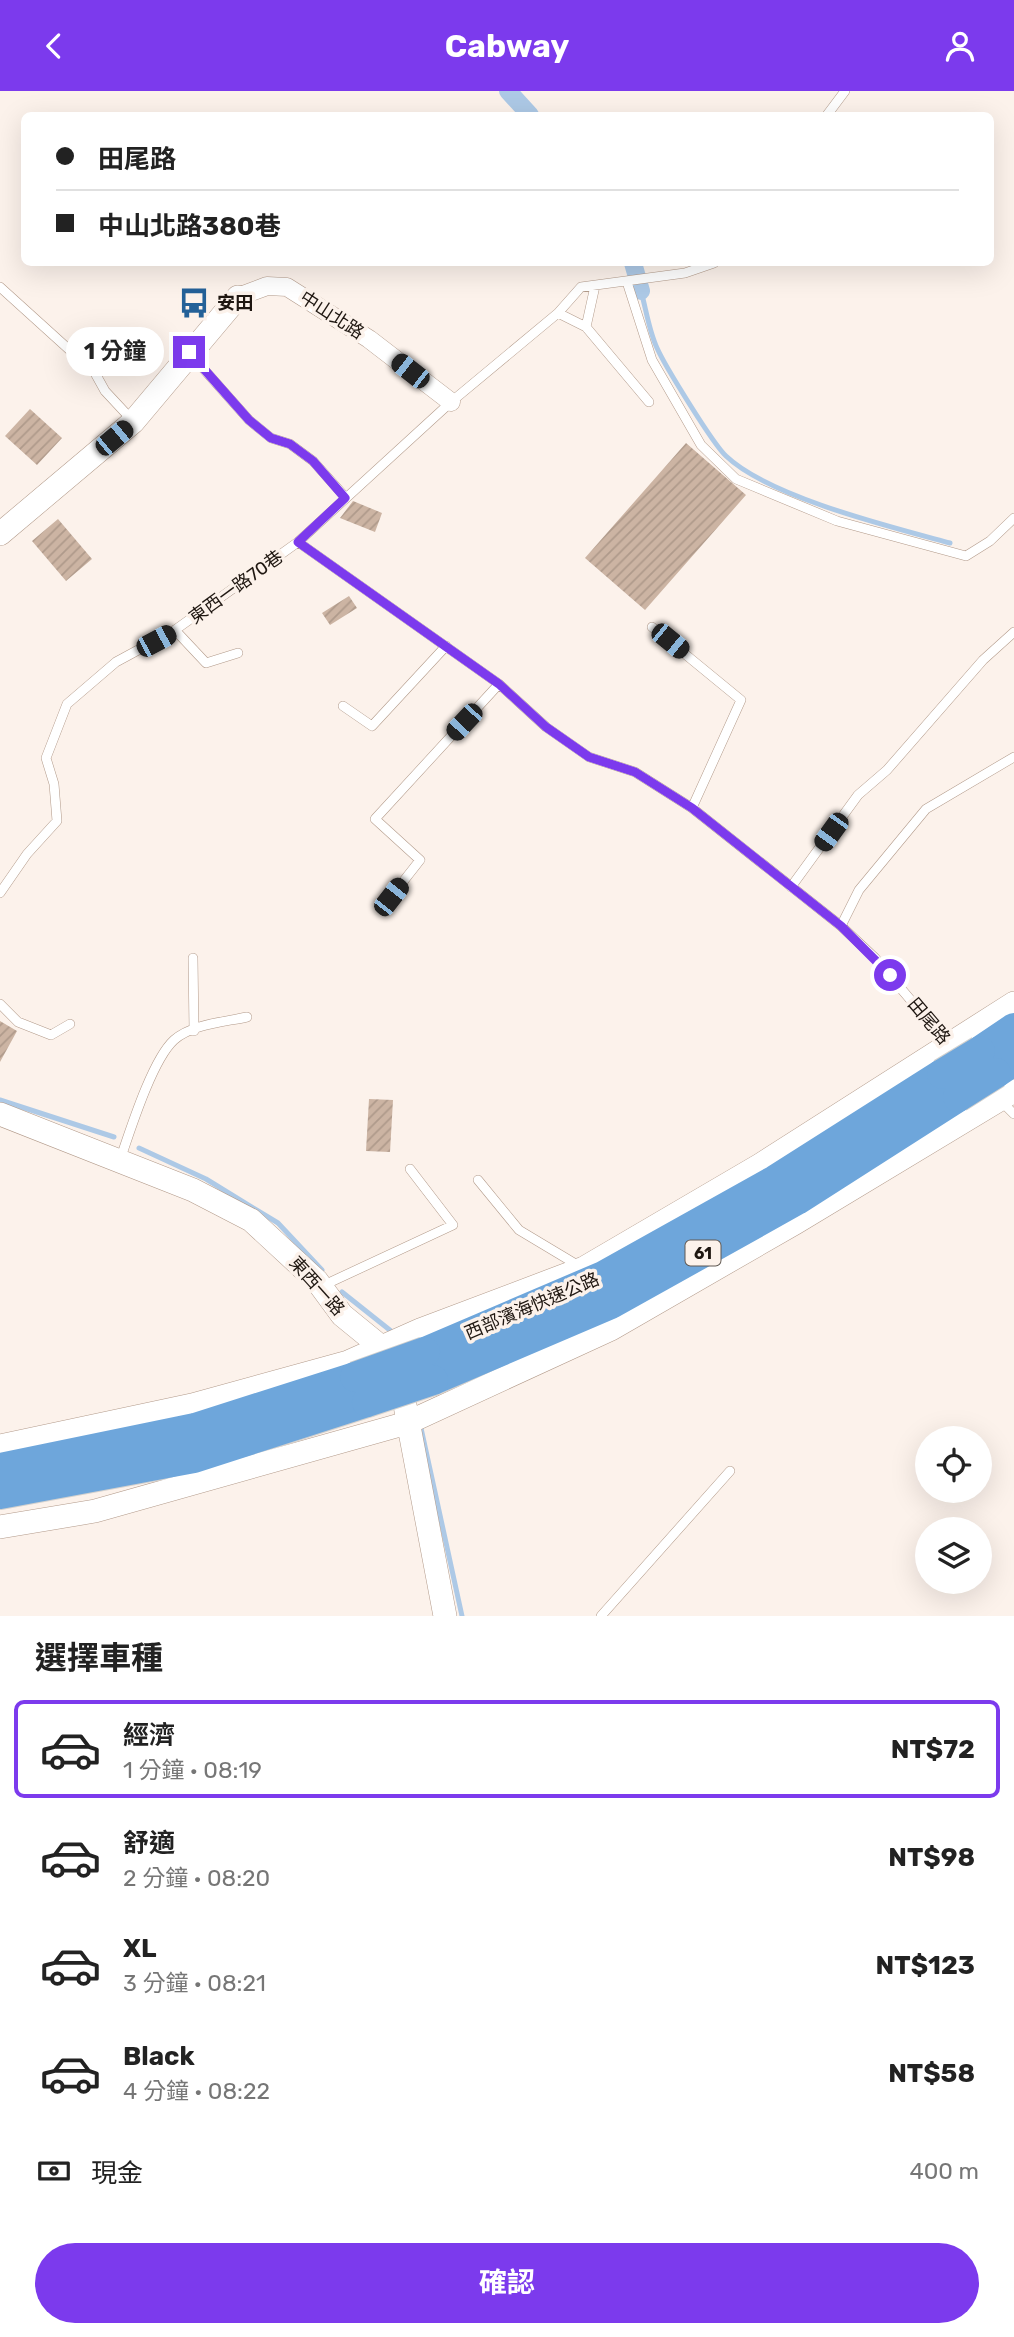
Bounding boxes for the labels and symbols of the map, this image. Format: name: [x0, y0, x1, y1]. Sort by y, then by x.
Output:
bus stop icon: 安田: [177, 286, 211, 320]
street label: 中山北路: [296, 286, 368, 344]
place label: 安田: [217, 292, 253, 314]
callout: 1 分鐘: [66, 327, 164, 377]
route end: [173, 336, 205, 368]
car: [387, 350, 434, 392]
car: [92, 416, 137, 460]
street label: 東西一路70巷: [185, 546, 287, 628]
car: [648, 620, 693, 662]
car: [133, 622, 180, 660]
car: [442, 699, 487, 745]
car: [811, 809, 852, 855]
car: [370, 874, 413, 920]
route start: [874, 959, 906, 991]
street label: 田尾路: [903, 993, 955, 1049]
road number: 61: [686, 1241, 720, 1265]
street label: 東西一路: [285, 1252, 349, 1320]
street label: 西部濱海快速公路: [461, 1268, 603, 1344]

